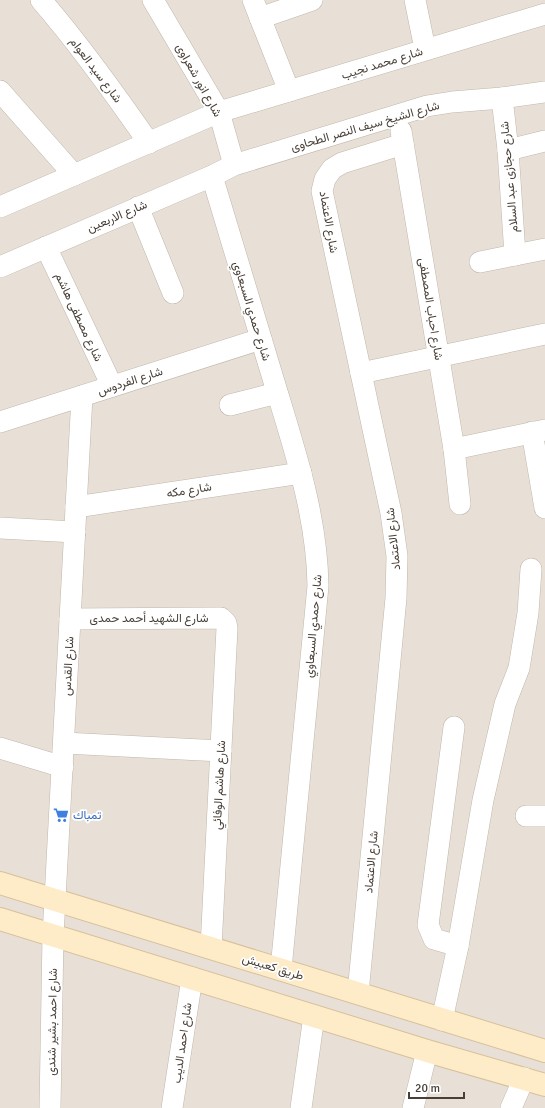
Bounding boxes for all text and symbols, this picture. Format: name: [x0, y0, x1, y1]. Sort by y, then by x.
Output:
street label: شارع سيد العوام: [65, 35, 125, 107]
street label: شارع انور شعراوى: [171, 41, 225, 120]
street label: شارع محمد نجيب: [340, 44, 425, 84]
street label: شارع الشيخ سيف النصر الطحاوى: [289, 98, 441, 156]
street label: شارع حجازى عبد السلام: [497, 121, 523, 233]
street label: شارع الاعتماد: [315, 190, 341, 254]
street label: شارع الاربعين: [85, 197, 150, 237]
street label: شارع احباب المصطفى: [414, 257, 446, 361]
street label: شارع حمدي السبعاوي: [227, 259, 274, 363]
street label: شارع مصطفى هاشم: [50, 270, 106, 365]
street label: شارع الفردوس: [96, 364, 165, 400]
street label: شارع مكه: [165, 480, 213, 502]
street label: شارع الاعتماد: [383, 507, 405, 571]
street label: شارع حمدي السبعاوي: [302, 574, 327, 678]
street label: شارع الشهيد أحمد حمدى: [90, 611, 209, 627]
street label: شارع القدس: [59, 636, 79, 696]
street label: شارع هاشم الوفائي: [210, 740, 231, 830]
supermarket icon: تمباك: [52, 806, 70, 824]
place label: تمباك: [73, 808, 102, 823]
street label: شارع الاعتماد: [361, 830, 383, 894]
street label: طريق كعبيش: [240, 951, 306, 984]
street label: شارع احمد بشير شندى: [44, 968, 62, 1076]
street label: شارع احمد الديب: [169, 1002, 197, 1084]
scale bar: [409, 1074, 464, 1100]
text: 20 m: [415, 1081, 440, 1096]

